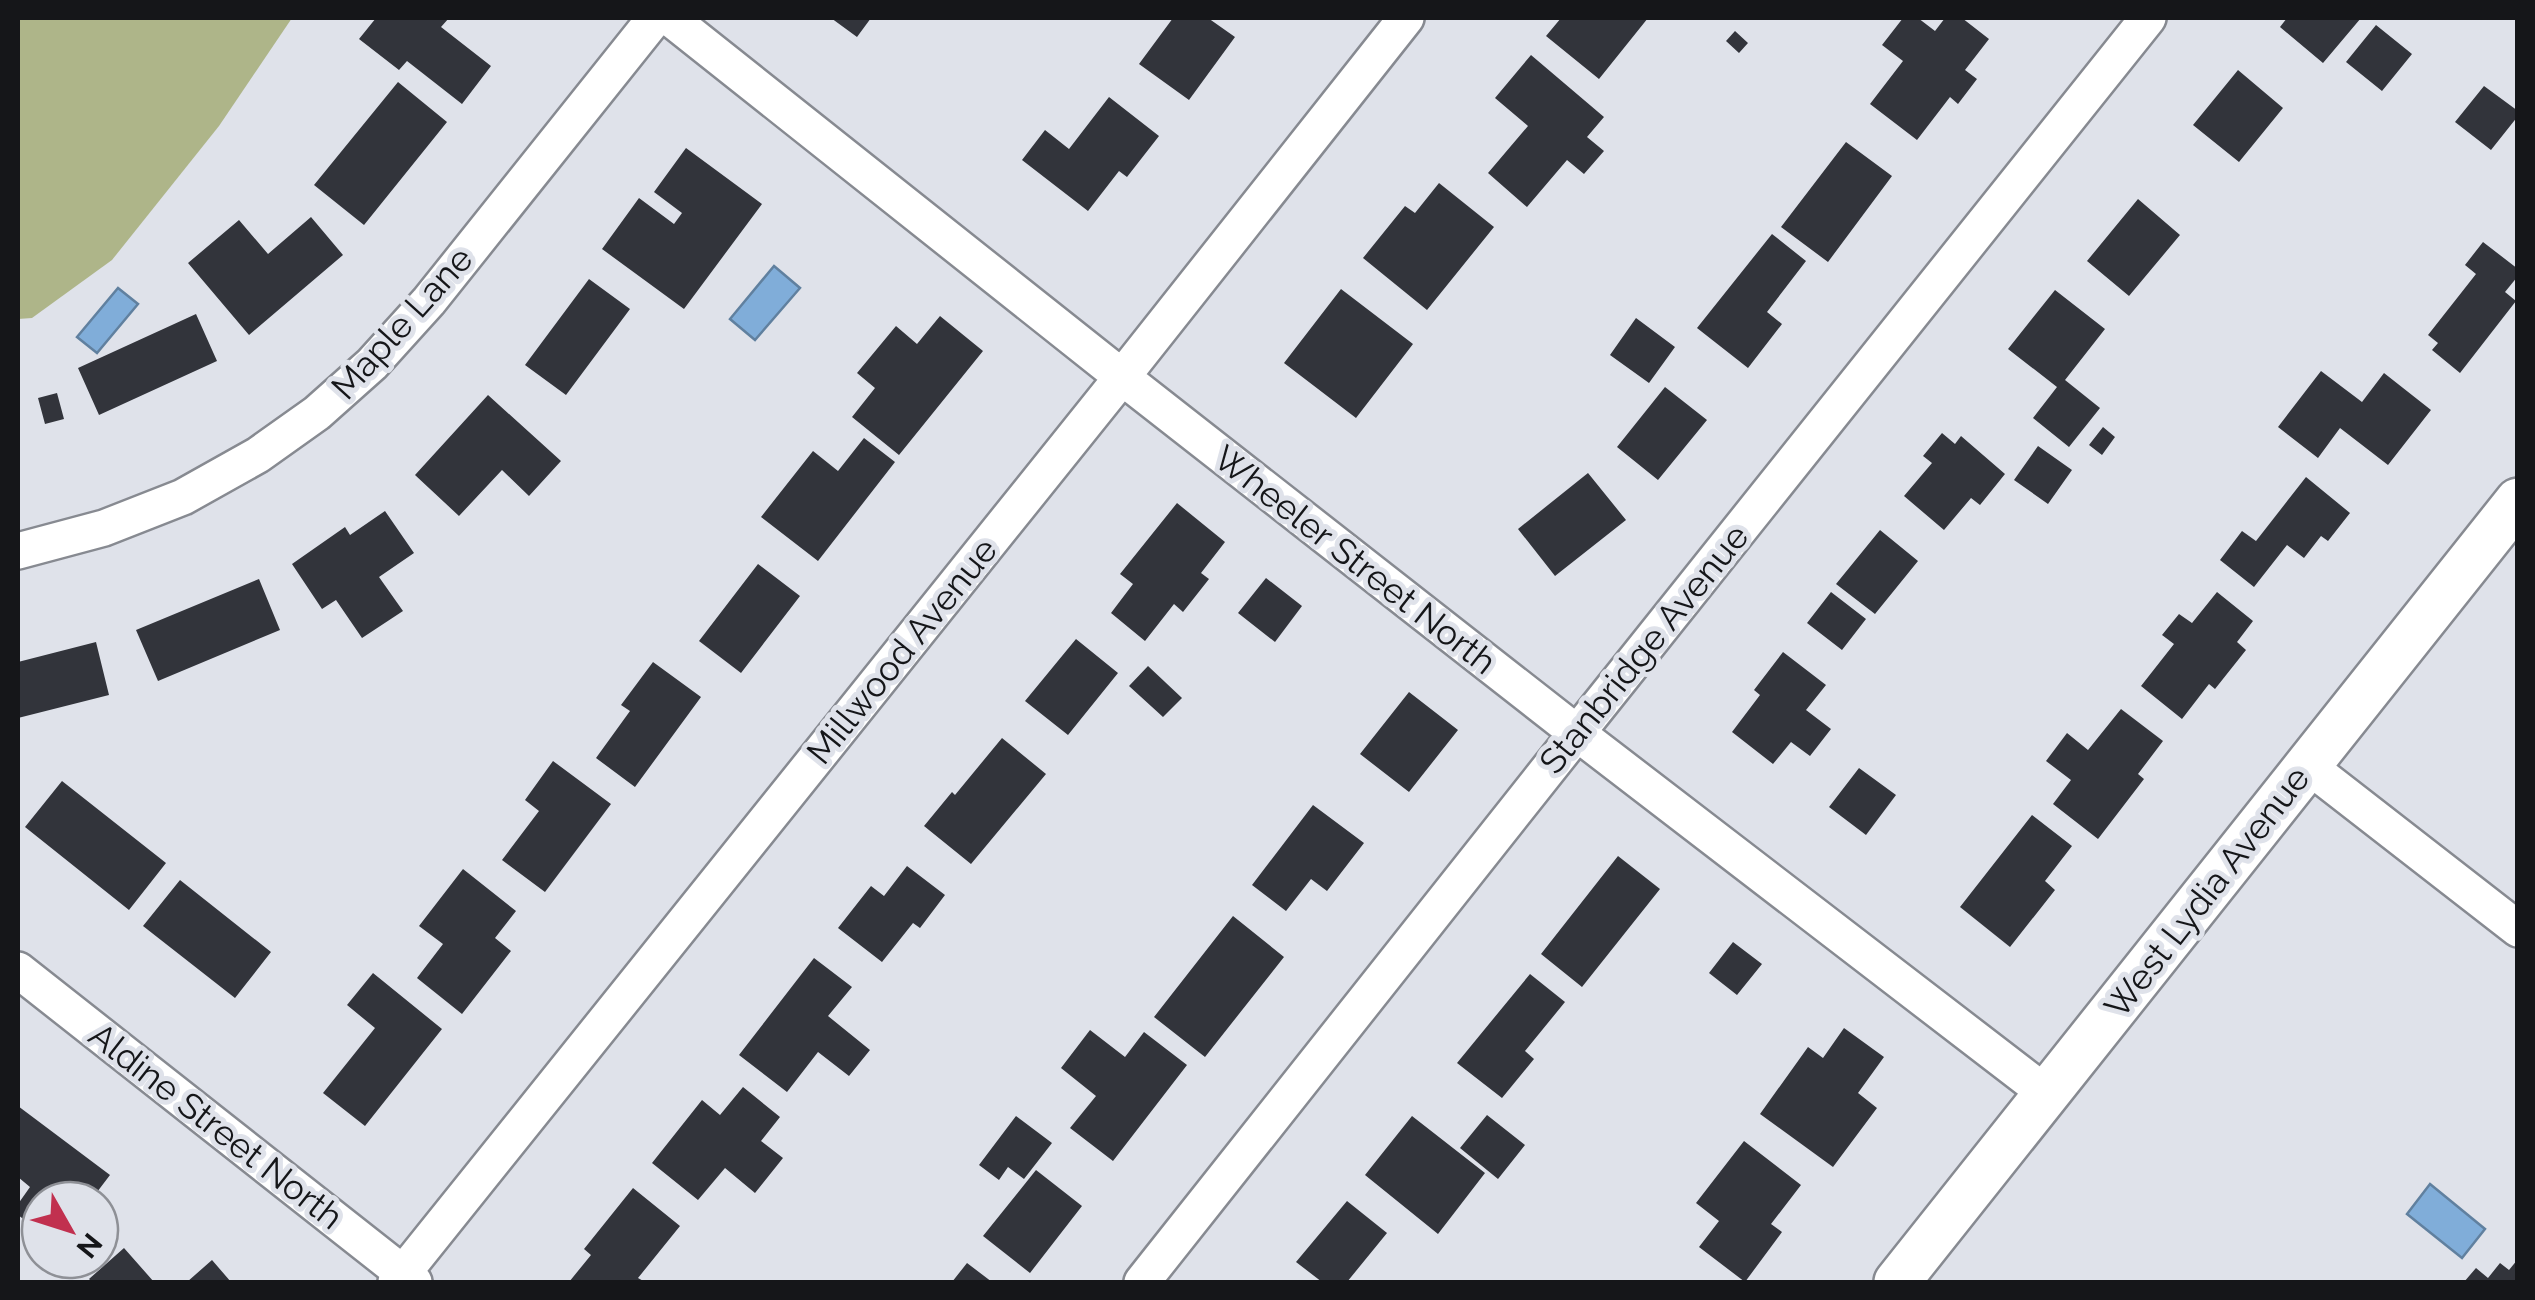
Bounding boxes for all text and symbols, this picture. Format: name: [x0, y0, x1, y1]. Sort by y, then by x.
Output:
street label: Maple Lane: [323, 238, 481, 407]
street label: Wheeler Street North: [1206, 437, 1504, 682]
street label: Stanbridge Avenue: [1531, 516, 1757, 781]
street label: Millwood Avenue: [798, 529, 1005, 772]
street label: West Lydia Avenue: [2096, 758, 2317, 1025]
street label: Aldine Street North: [81, 1014, 351, 1237]
north arrow: [20, 1180, 120, 1280]
text: N: [69, 1227, 109, 1264]

